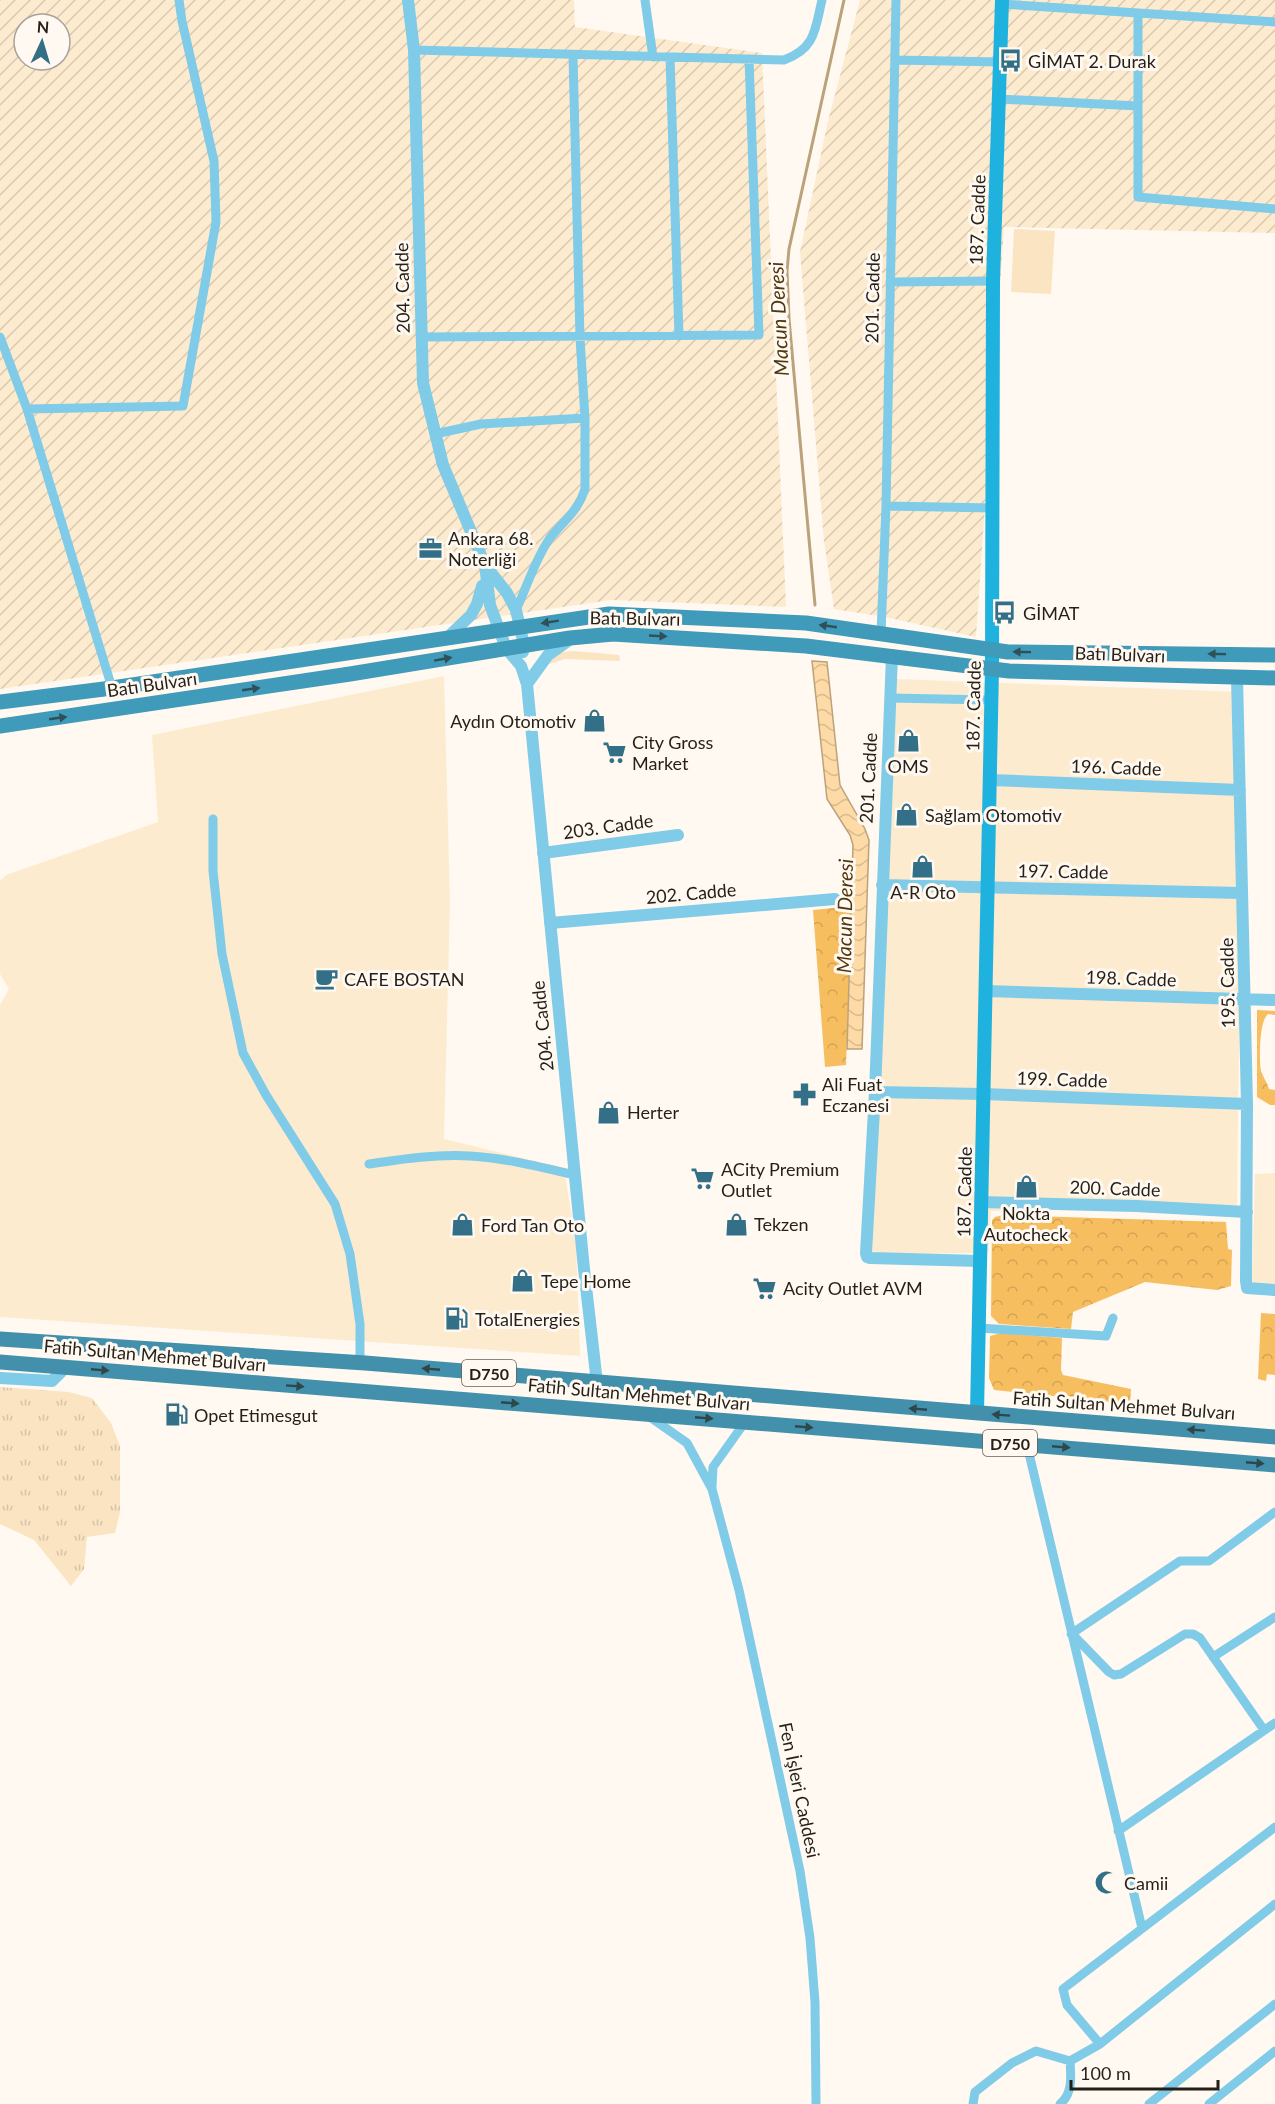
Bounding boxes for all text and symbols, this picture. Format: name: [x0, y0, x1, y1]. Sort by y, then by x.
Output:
north arrow: [12, 12, 72, 72]
text: N: [36, 17, 50, 36]
bus stop icon: GİMAT 2. Durak: [997, 48, 1023, 74]
place label: GİMAT 2. Durak: [1028, 50, 1157, 72]
street label: 187. Cadde: [964, 174, 990, 266]
street label: 204. Cadde: [390, 242, 414, 334]
street label: 201. Cadde: [860, 252, 884, 344]
water label: Macun Deresi: [763, 261, 793, 377]
place label: Ankara 68. Noterliği: [448, 527, 533, 570]
office icon: Ankara 68. Noterliği: [417, 535, 443, 561]
bus stop icon: GİMAT: [992, 600, 1018, 626]
place label: GİMAT: [1023, 602, 1080, 624]
street label: Batı Bulvarı: [589, 606, 681, 630]
one-way arrow: [541, 617, 560, 626]
one-way arrow: [819, 622, 838, 631]
one-way arrow: [648, 631, 667, 640]
street label: Batı Bulvarı: [1074, 641, 1166, 667]
one-way arrow: [1012, 647, 1031, 657]
one-way arrow: [1207, 650, 1226, 659]
one-way arrow: [434, 654, 453, 663]
street label: 187. Cadde: [961, 660, 985, 752]
street label: Batı Bulvarı: [106, 667, 198, 701]
one-way arrow: [241, 685, 260, 694]
shop icon: Aydın Otomotiv: [581, 708, 607, 734]
place label: Aydın Otomotiv: [450, 710, 577, 732]
one-way arrow: [49, 713, 68, 722]
shop icon: OMS: [895, 727, 921, 753]
place label: City Gross Market: [632, 731, 713, 774]
street label: 201. Cadde: [855, 732, 881, 824]
supermarket icon: City Gross Market: [601, 739, 627, 765]
street label: 196. Cadde: [1070, 754, 1162, 780]
place label: OMS: [888, 755, 928, 777]
shop icon: Sağlam Otomotiv: [894, 802, 920, 828]
place label: Sağlam Otomotiv: [925, 804, 1062, 826]
street label: 203. Cadde: [562, 809, 654, 843]
shop icon: A-R Oto: [910, 853, 936, 879]
water label: Macun Deresi: [831, 858, 857, 973]
street label: 197. Cadde: [1017, 859, 1109, 883]
street label: 202. Cadde: [645, 878, 737, 908]
place label: A-R Oto: [890, 881, 956, 903]
street label: 195. Cadde: [1215, 937, 1239, 1029]
street label: 198. Cadde: [1085, 965, 1177, 991]
cafe icon: CAFE BOSTAN: [313, 966, 339, 992]
place label: CAFE BOSTAN: [344, 968, 465, 990]
street label: 204. Cadde: [526, 980, 558, 1072]
street label: 199. Cadde: [1016, 1066, 1108, 1092]
place label: Ali Fuat Eczanesi: [822, 1073, 889, 1116]
pharmacy icon: Ali Fuat Eczanesi: [791, 1081, 817, 1107]
shop icon: Herter: [596, 1099, 622, 1125]
place label: Herter: [627, 1101, 679, 1123]
street label: 187. Cadde: [952, 1146, 976, 1238]
place label: ACity Premium Outlet: [721, 1158, 839, 1201]
supermarket icon: ACity Premium Outlet: [690, 1166, 716, 1192]
shop icon: Nokta Autocheck: [1013, 1174, 1039, 1200]
street label: 200. Cadde: [1069, 1175, 1161, 1201]
place label: Nokta Autocheck: [984, 1202, 1069, 1245]
shop icon: Tekzen: [723, 1211, 749, 1237]
shop icon: Ford Tan Oto: [450, 1212, 476, 1238]
place label: Tekzen: [754, 1213, 809, 1235]
place label: Ford Tan Oto: [481, 1214, 584, 1236]
shop icon: Tepe Home: [510, 1268, 536, 1294]
place label: Tepe Home: [541, 1270, 631, 1292]
supermarket icon: Acity Outlet AVM: [752, 1275, 778, 1301]
place label: Acity Outlet AVM: [783, 1277, 923, 1299]
fuel station icon: TotalEnergies: [444, 1306, 470, 1332]
place label: TotalEnergies: [475, 1308, 580, 1330]
street label: Fatih Sultan Mehmet Bulvarı: [43, 1334, 267, 1376]
road number: D750: [462, 1360, 516, 1386]
one-way arrow: [421, 1364, 440, 1374]
one-way arrow: [91, 1366, 110, 1375]
street label: Fatih Sultan Mehmet Bulvarı: [527, 1373, 751, 1415]
one-way arrow: [285, 1381, 304, 1391]
street label: Fatih Sultan Mehmet Bulvarı: [1012, 1386, 1236, 1424]
one-way arrow: [500, 1398, 519, 1408]
fuel station icon: Opet Etimesgut: [163, 1402, 189, 1428]
place label: Opet Etimesgut: [194, 1404, 318, 1426]
one-way arrow: [909, 1404, 928, 1413]
one-way arrow: [992, 1410, 1011, 1420]
one-way arrow: [695, 1414, 714, 1423]
one-way arrow: [794, 1422, 813, 1431]
one-way arrow: [1186, 1426, 1205, 1435]
road number: D750: [983, 1430, 1037, 1456]
one-way arrow: [1051, 1443, 1070, 1452]
one-way arrow: [1246, 1458, 1265, 1468]
street label: Fen İşleri Caddesi: [775, 1720, 825, 1860]
mosque icon: Camii: [1093, 1870, 1119, 1896]
place label: Camii: [1124, 1872, 1168, 1894]
scale bar: [1071, 2053, 1218, 2091]
text: 100 m: [1080, 2062, 1131, 2084]

